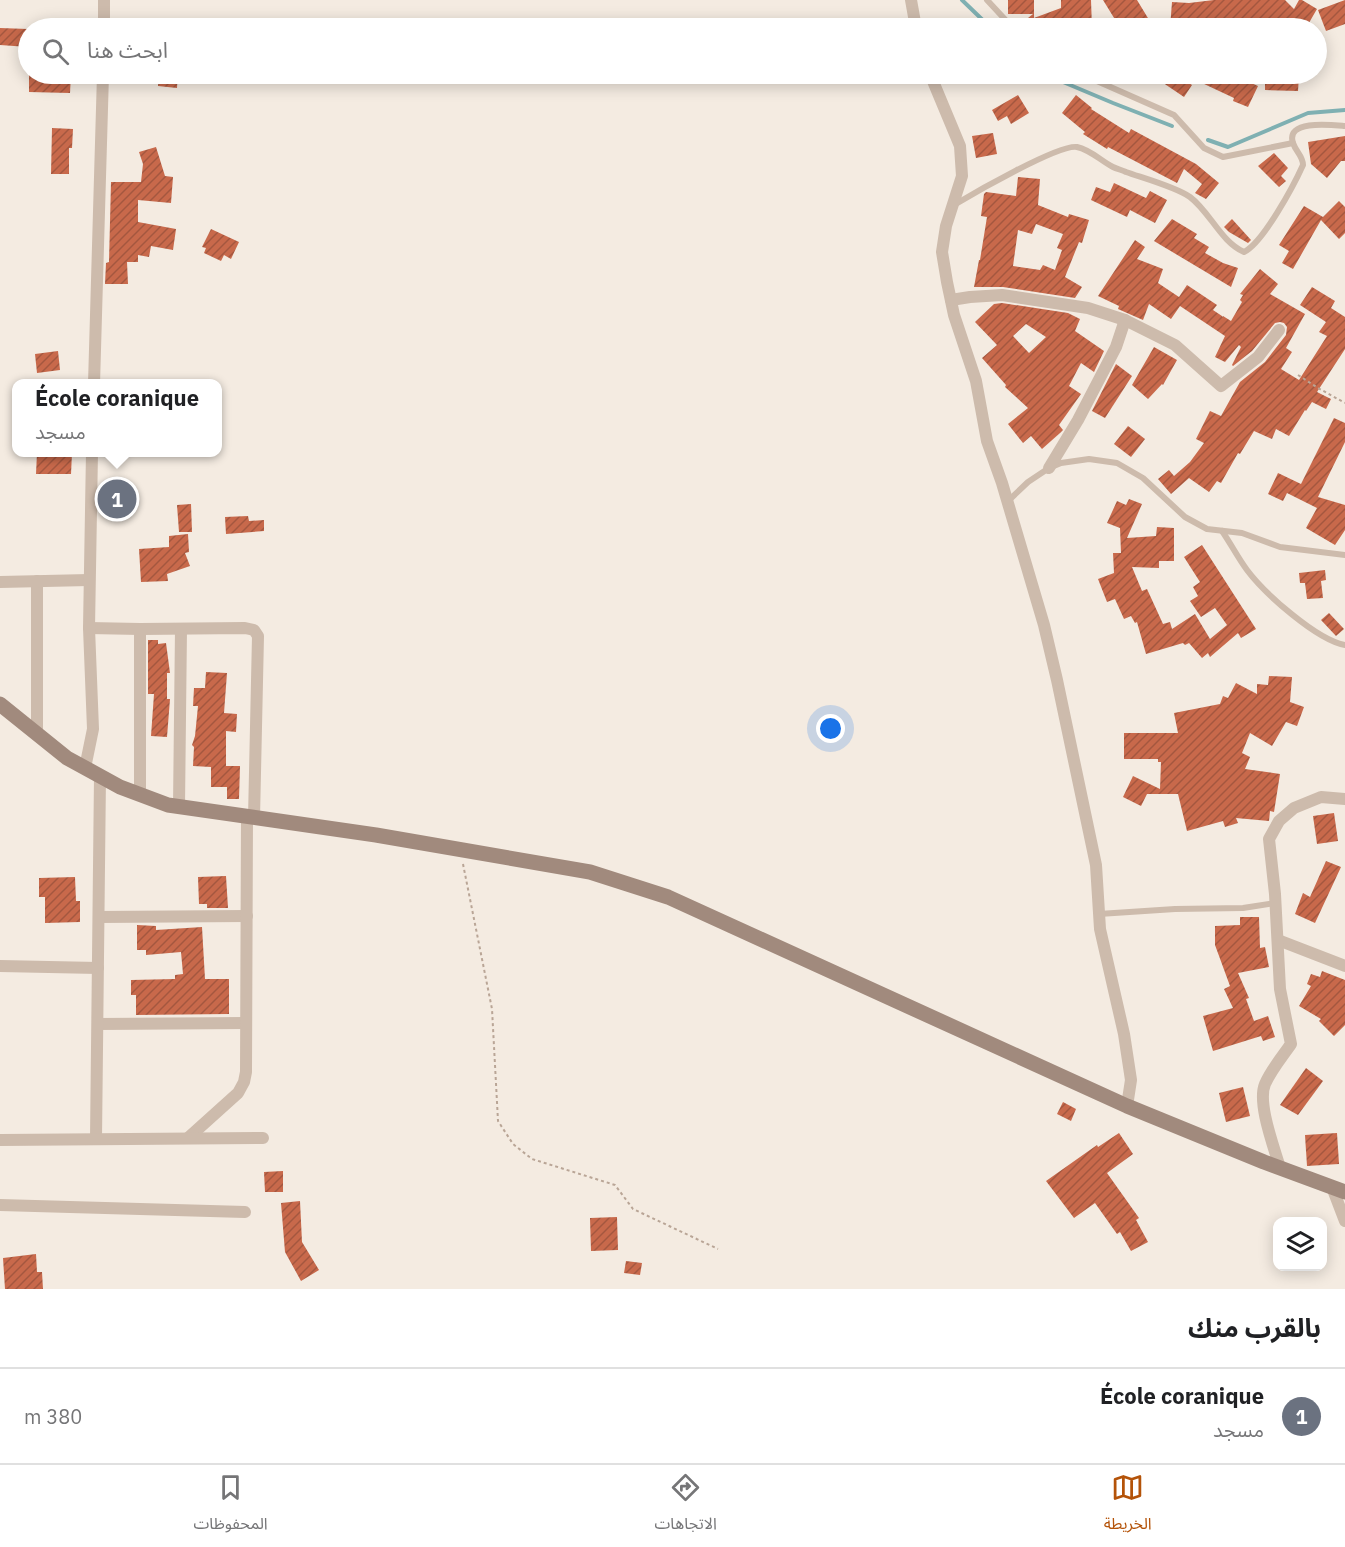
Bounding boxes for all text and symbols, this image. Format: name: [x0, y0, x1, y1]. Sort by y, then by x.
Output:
search box: [18, 18, 1327, 84]
icon: search: [39, 35, 72, 68]
text: ابحث هنا: [87, 35, 168, 64]
popup: [12, 379, 222, 457]
text: École coranique: [35, 383, 199, 412]
text: مسجد: [35, 418, 86, 445]
pin: 1: [98, 476, 136, 522]
your location: [816, 714, 845, 743]
map controls: [1273, 1217, 1327, 1271]
button: layers: [1273, 1217, 1327, 1271]
text: بالقرب منك: [1188, 1310, 1321, 1344]
text: École coranique: [1100, 1381, 1264, 1410]
text: 380 m: [24, 1403, 82, 1430]
text: 1: [1296, 1403, 1308, 1430]
text: مسجد: [1213, 1416, 1264, 1443]
tab: المحفوظات: [193, 1471, 268, 1541]
tab: الاتجاهات: [654, 1471, 717, 1541]
tab: الخريطة: [1104, 1471, 1152, 1541]

